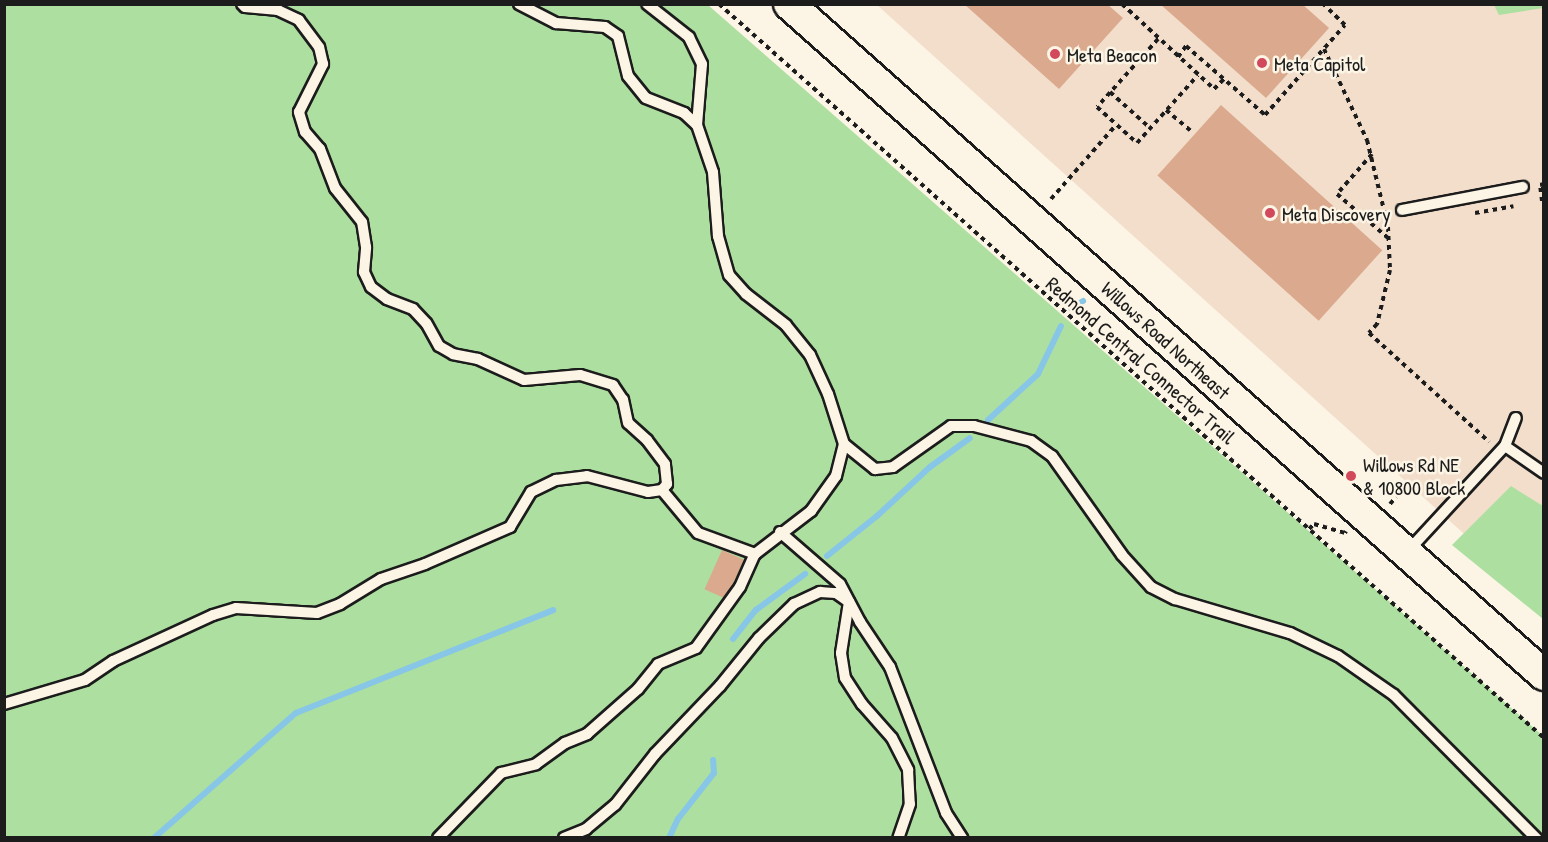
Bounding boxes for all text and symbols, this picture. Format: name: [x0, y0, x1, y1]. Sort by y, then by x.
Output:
place label: Meta Beacon: [1067, 42, 1157, 66]
marker: Meta Beacon: [1048, 47, 1062, 61]
place label: Meta Capitol: [1274, 51, 1365, 75]
marker: Meta Capitol: [1255, 56, 1269, 70]
place label: Meta Discovery: [1282, 201, 1391, 225]
marker: Meta Discovery: [1263, 206, 1277, 220]
street label: Redmond Central Connector Trail: [1041, 271, 1241, 449]
street label: Willows Road Northeast: [1097, 276, 1235, 404]
place label: Willows Rd NE & 10800 Block: [1363, 452, 1465, 499]
marker: Willows Rd NE & 10800 Block: [1344, 469, 1358, 483]

